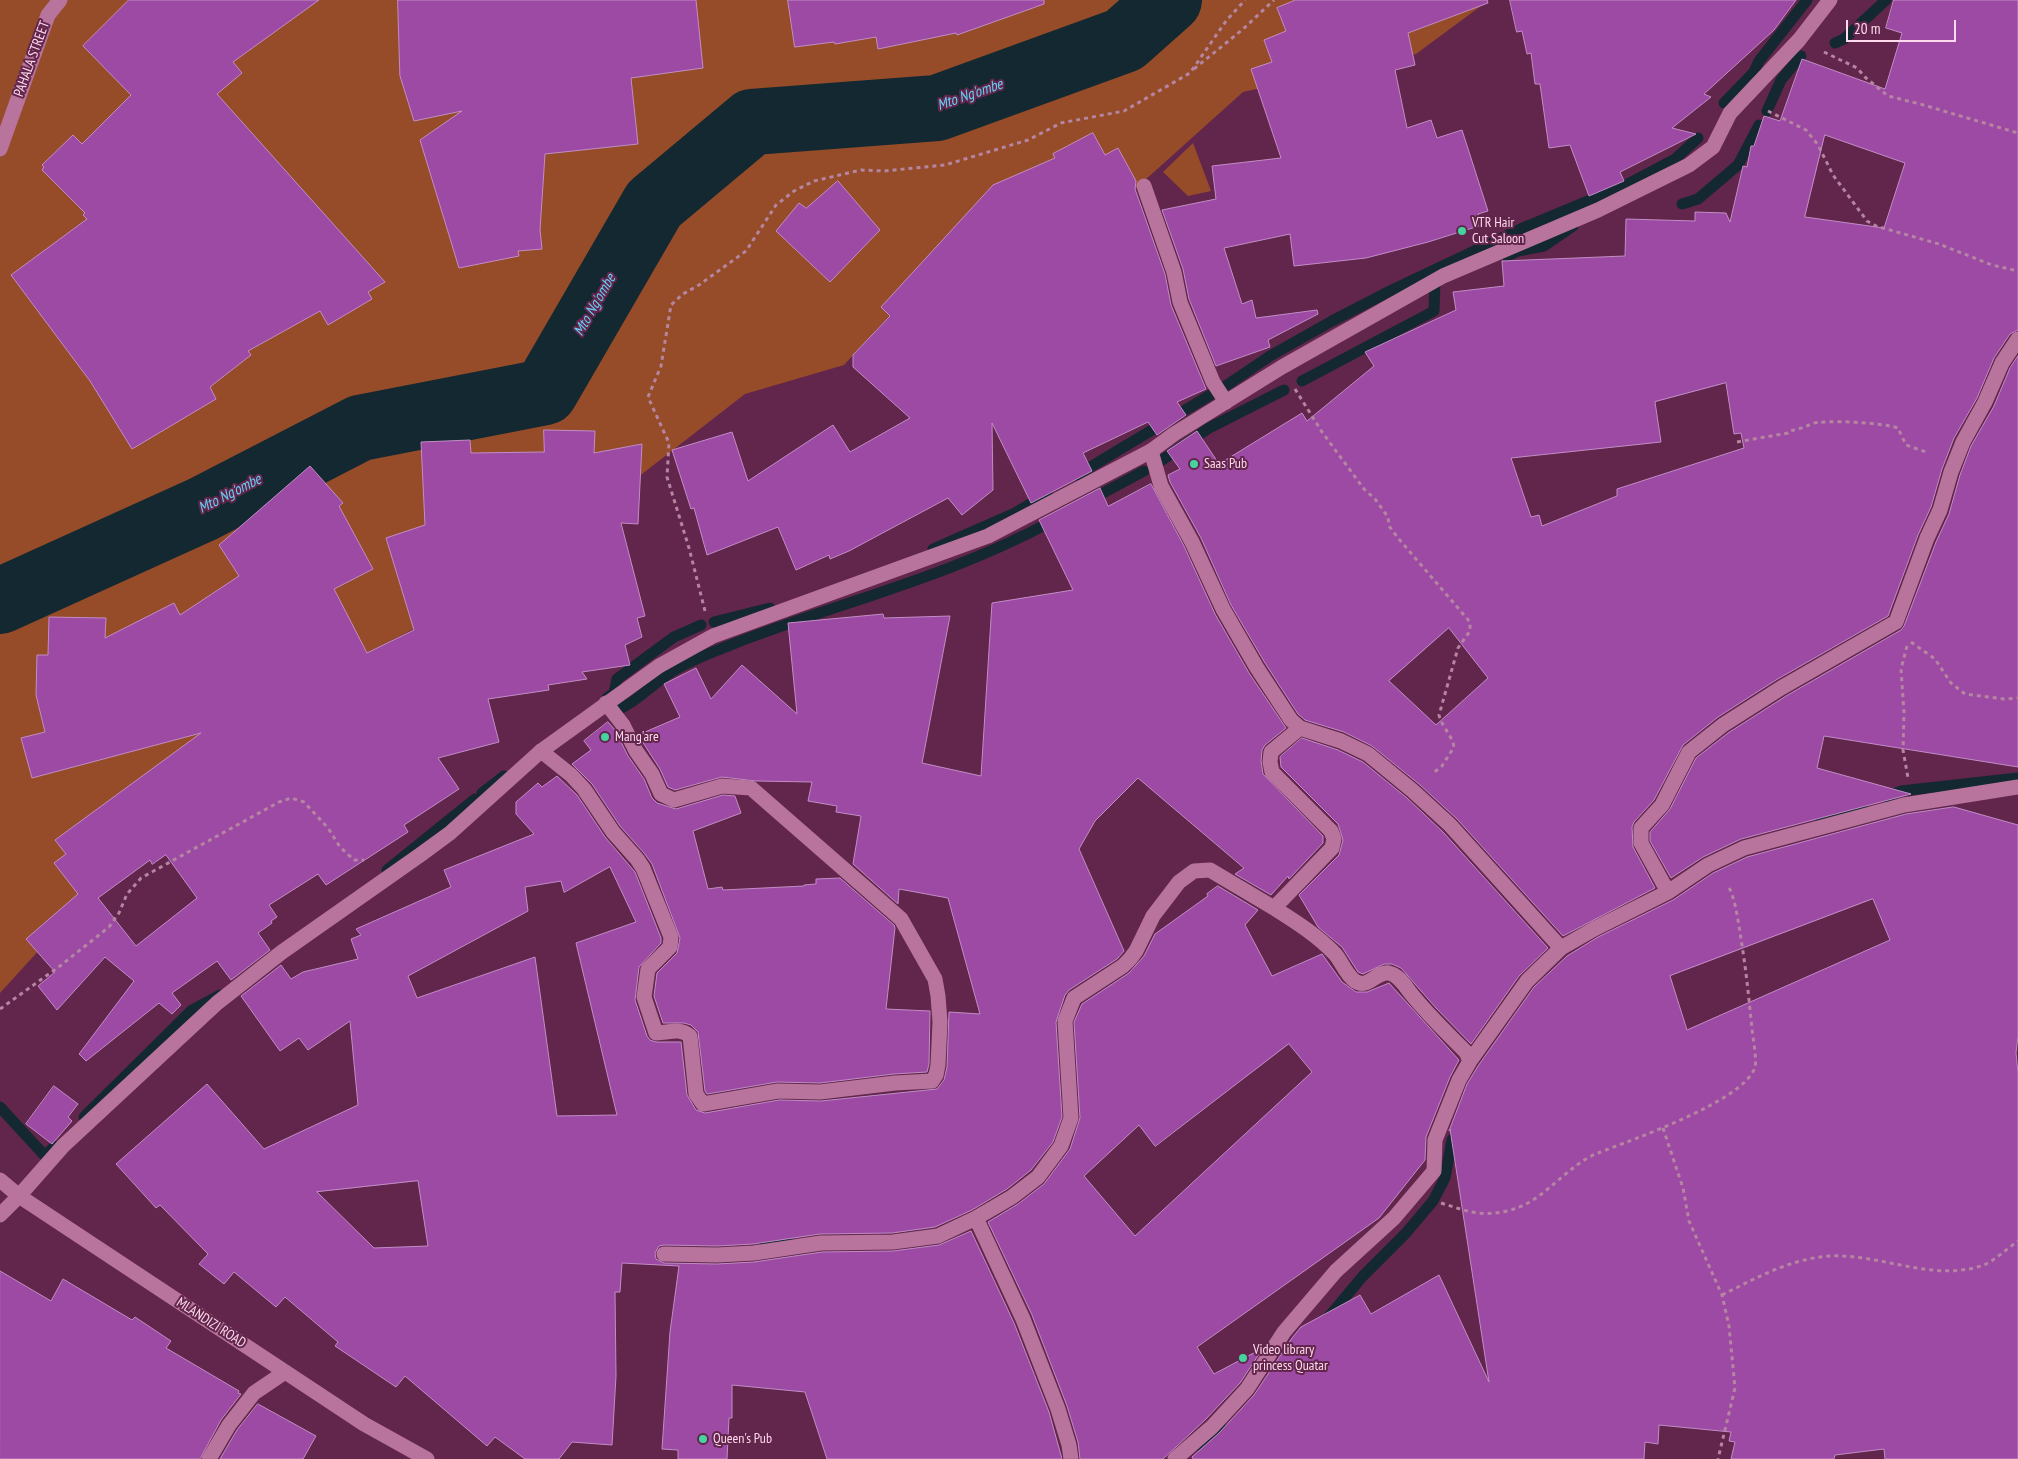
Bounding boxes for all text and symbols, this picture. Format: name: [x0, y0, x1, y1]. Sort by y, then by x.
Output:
scale bar: [1848, 10, 1958, 42]
street label: PAHALA STREET: [11, 19, 53, 99]
text: 20 m: [1854, 19, 1880, 38]
water label: Mto Ng'ombe: [935, 75, 1005, 115]
place label: VTR Hair Cut Saloon: [1472, 215, 1524, 248]
marker: VTR Hair Cut Saloon: [1456, 225, 1468, 237]
water label: Mto Ng'ombe: [570, 271, 620, 339]
place label: Saas Pub: [1204, 456, 1247, 472]
marker: Saas Pub: [1188, 458, 1200, 470]
water label: Mto Ng'ombe: [196, 470, 264, 518]
place label: Mang'are: [615, 729, 659, 745]
marker: Mang'are: [599, 731, 611, 743]
street label: MLANDIZI ROAD: [173, 1294, 249, 1352]
place label: Video library princess Quatar: [1253, 1342, 1328, 1374]
marker: Video library princess Quatar: [1237, 1352, 1249, 1364]
place label: Queen's Pub: [713, 1431, 772, 1447]
marker: Queen's Pub: [697, 1433, 709, 1445]

